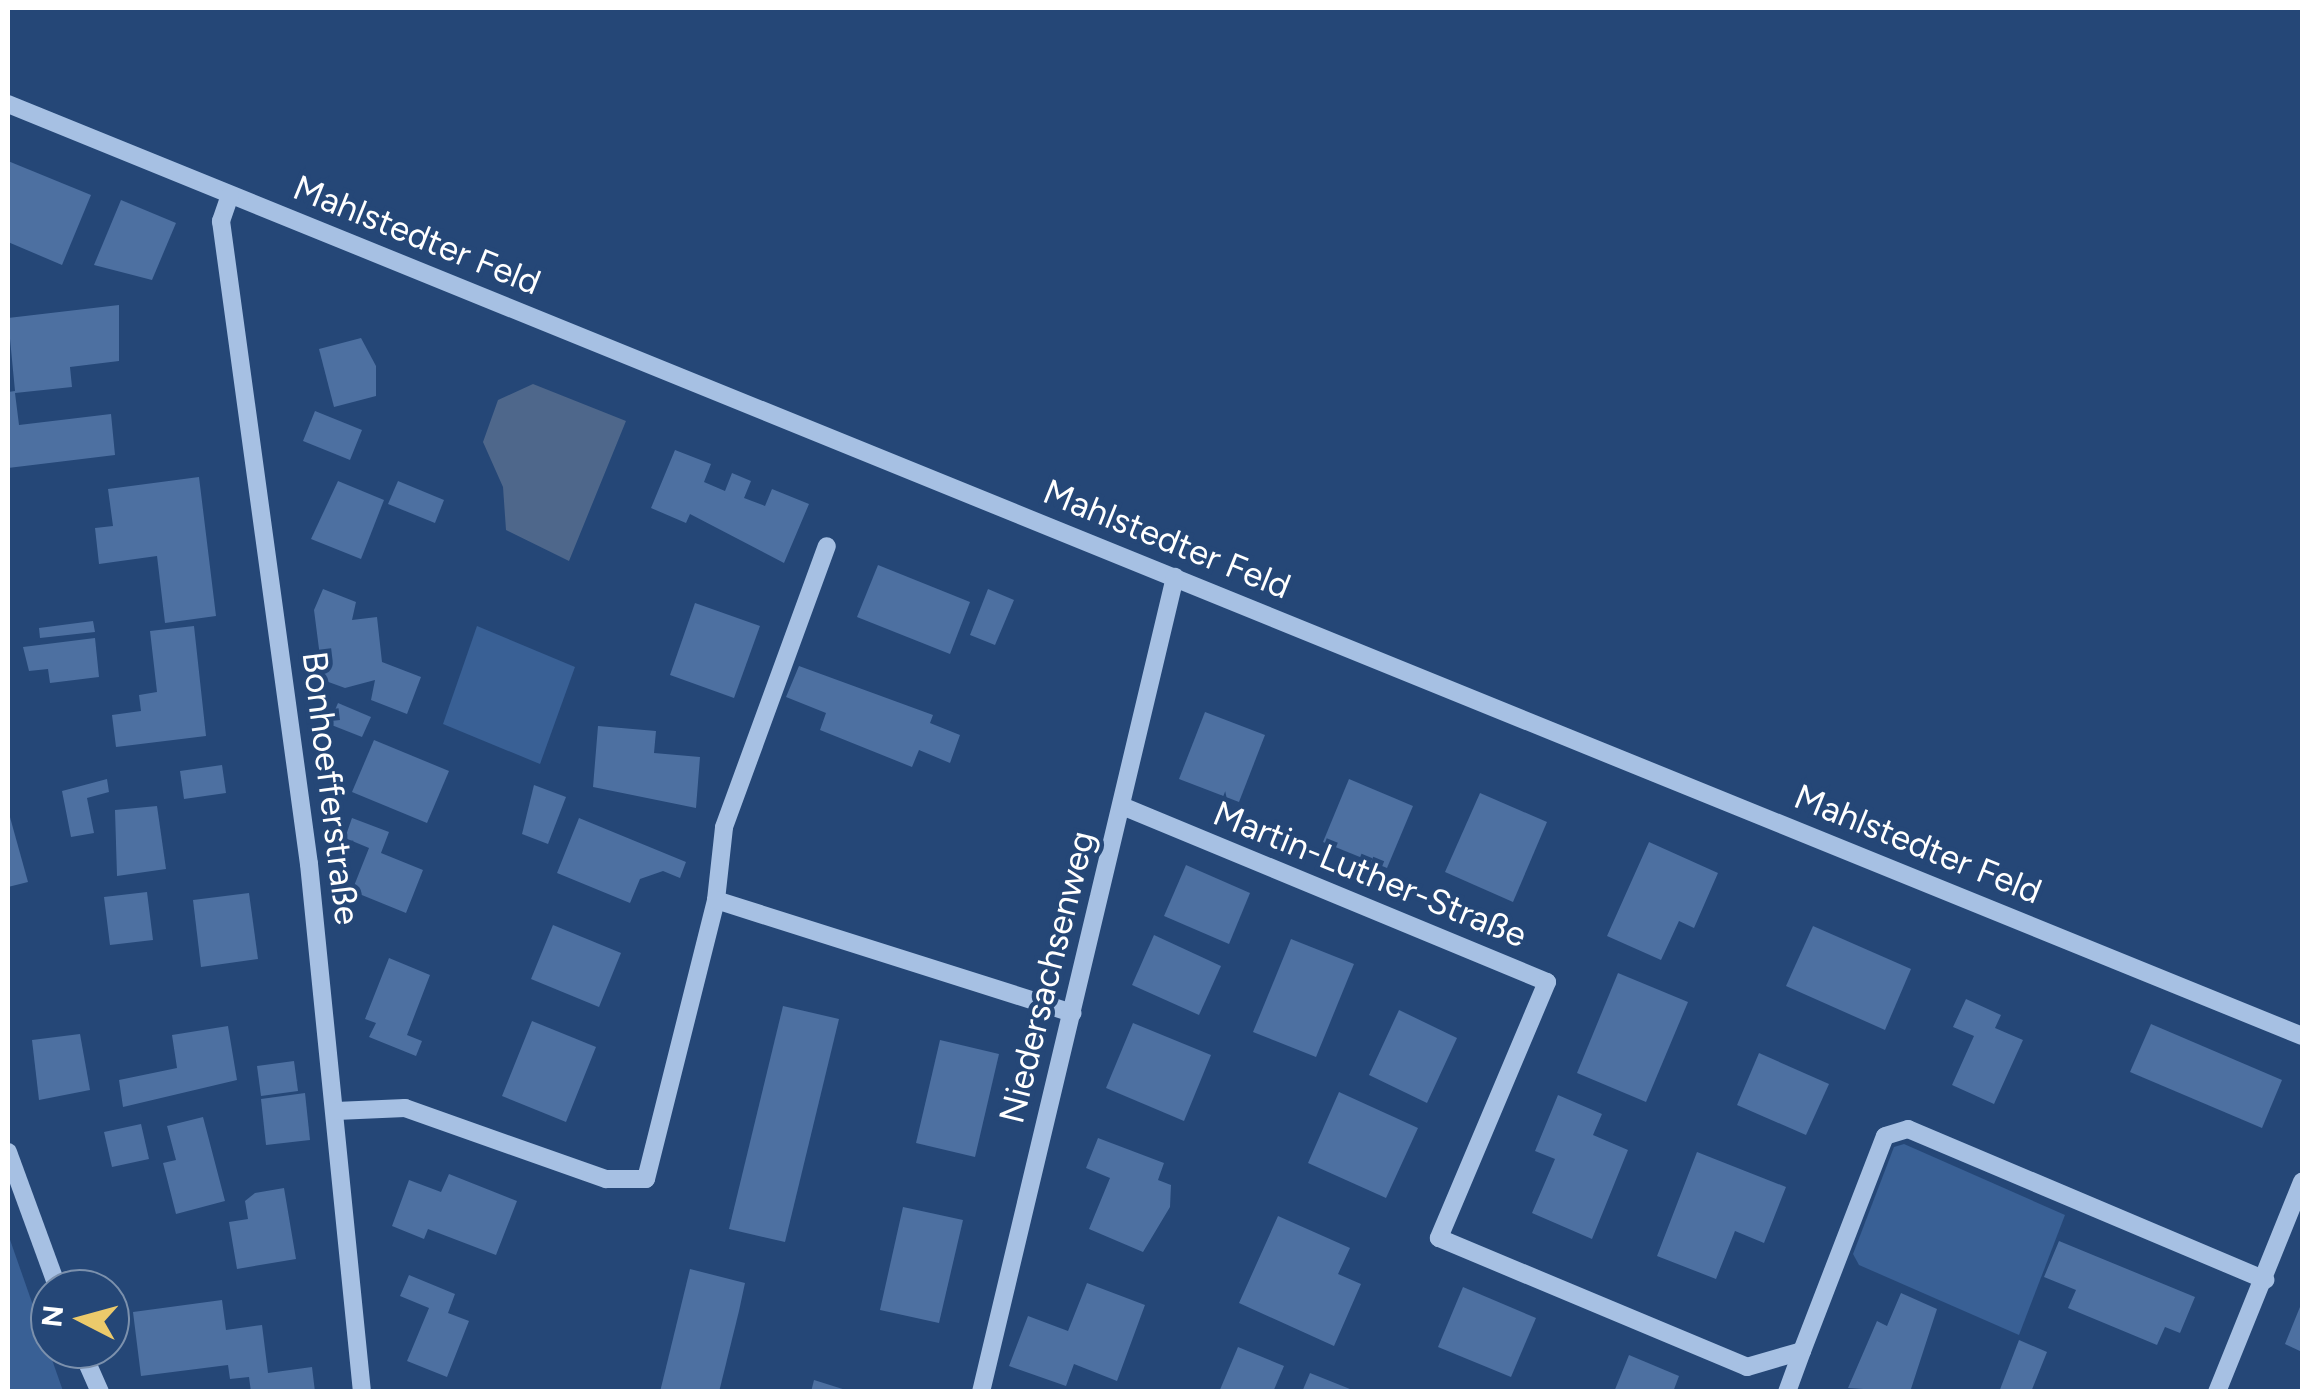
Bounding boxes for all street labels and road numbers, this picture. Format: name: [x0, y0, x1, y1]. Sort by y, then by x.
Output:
street label: Mahlstedter Feld: [287, 166, 547, 304]
street label: Mahlstedter Feld: [1037, 470, 1297, 608]
street label: Bonhoefferstraße: [293, 649, 369, 927]
street label: Mahlstedter Feld: [1788, 775, 2048, 913]
street label: Martin-Luther-Straße: [1207, 792, 1533, 956]
street label: Niedersachsenweg: [990, 826, 1104, 1128]

